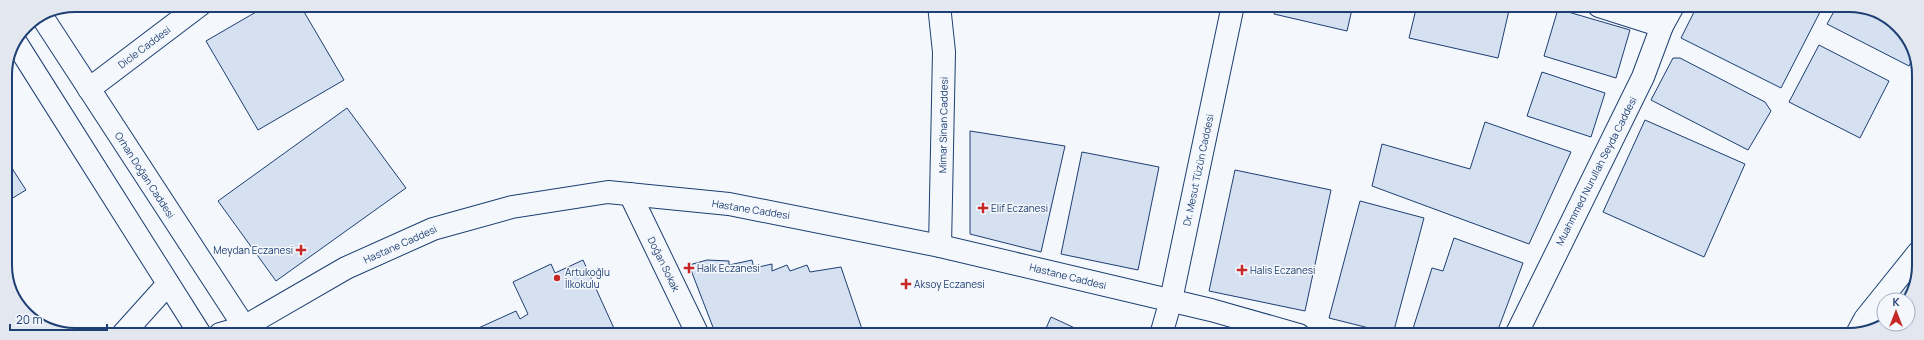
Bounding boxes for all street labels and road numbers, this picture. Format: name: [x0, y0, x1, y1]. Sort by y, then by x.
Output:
street label: Dicle Caddesi: [115, 23, 173, 71]
street label: Mimar Sinan Caddesi: [935, 77, 951, 173]
street label: Muahmmed Nurullah Seyda Caddesi: [1552, 94, 1640, 248]
street label: Dr. Mesut Tüzün Caddesi: [1179, 113, 1217, 227]
street label: Orhan Doğan Caddesi: [112, 129, 178, 221]
street label: Hastane Caddesi: [711, 196, 791, 222]
street label: Hastane Caddesi: [361, 222, 439, 266]
street label: Doğan Sokak: [645, 234, 684, 295]
street label: Hastane Caddesi: [1028, 260, 1108, 292]

